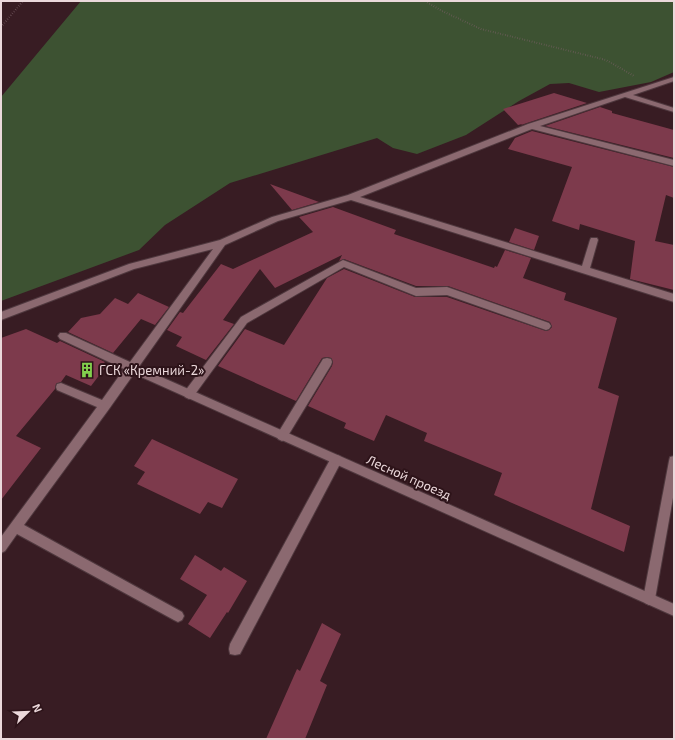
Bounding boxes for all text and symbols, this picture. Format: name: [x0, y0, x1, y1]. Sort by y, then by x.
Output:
building icon: ГСК «Кремний-2»: [78, 361, 96, 379]
place label: ГСК «Кремний-2»: [99, 362, 204, 378]
street label: Лесной проезд: [364, 451, 454, 503]
north arrow: [8, 692, 48, 732]
text: N: [30, 702, 45, 714]

